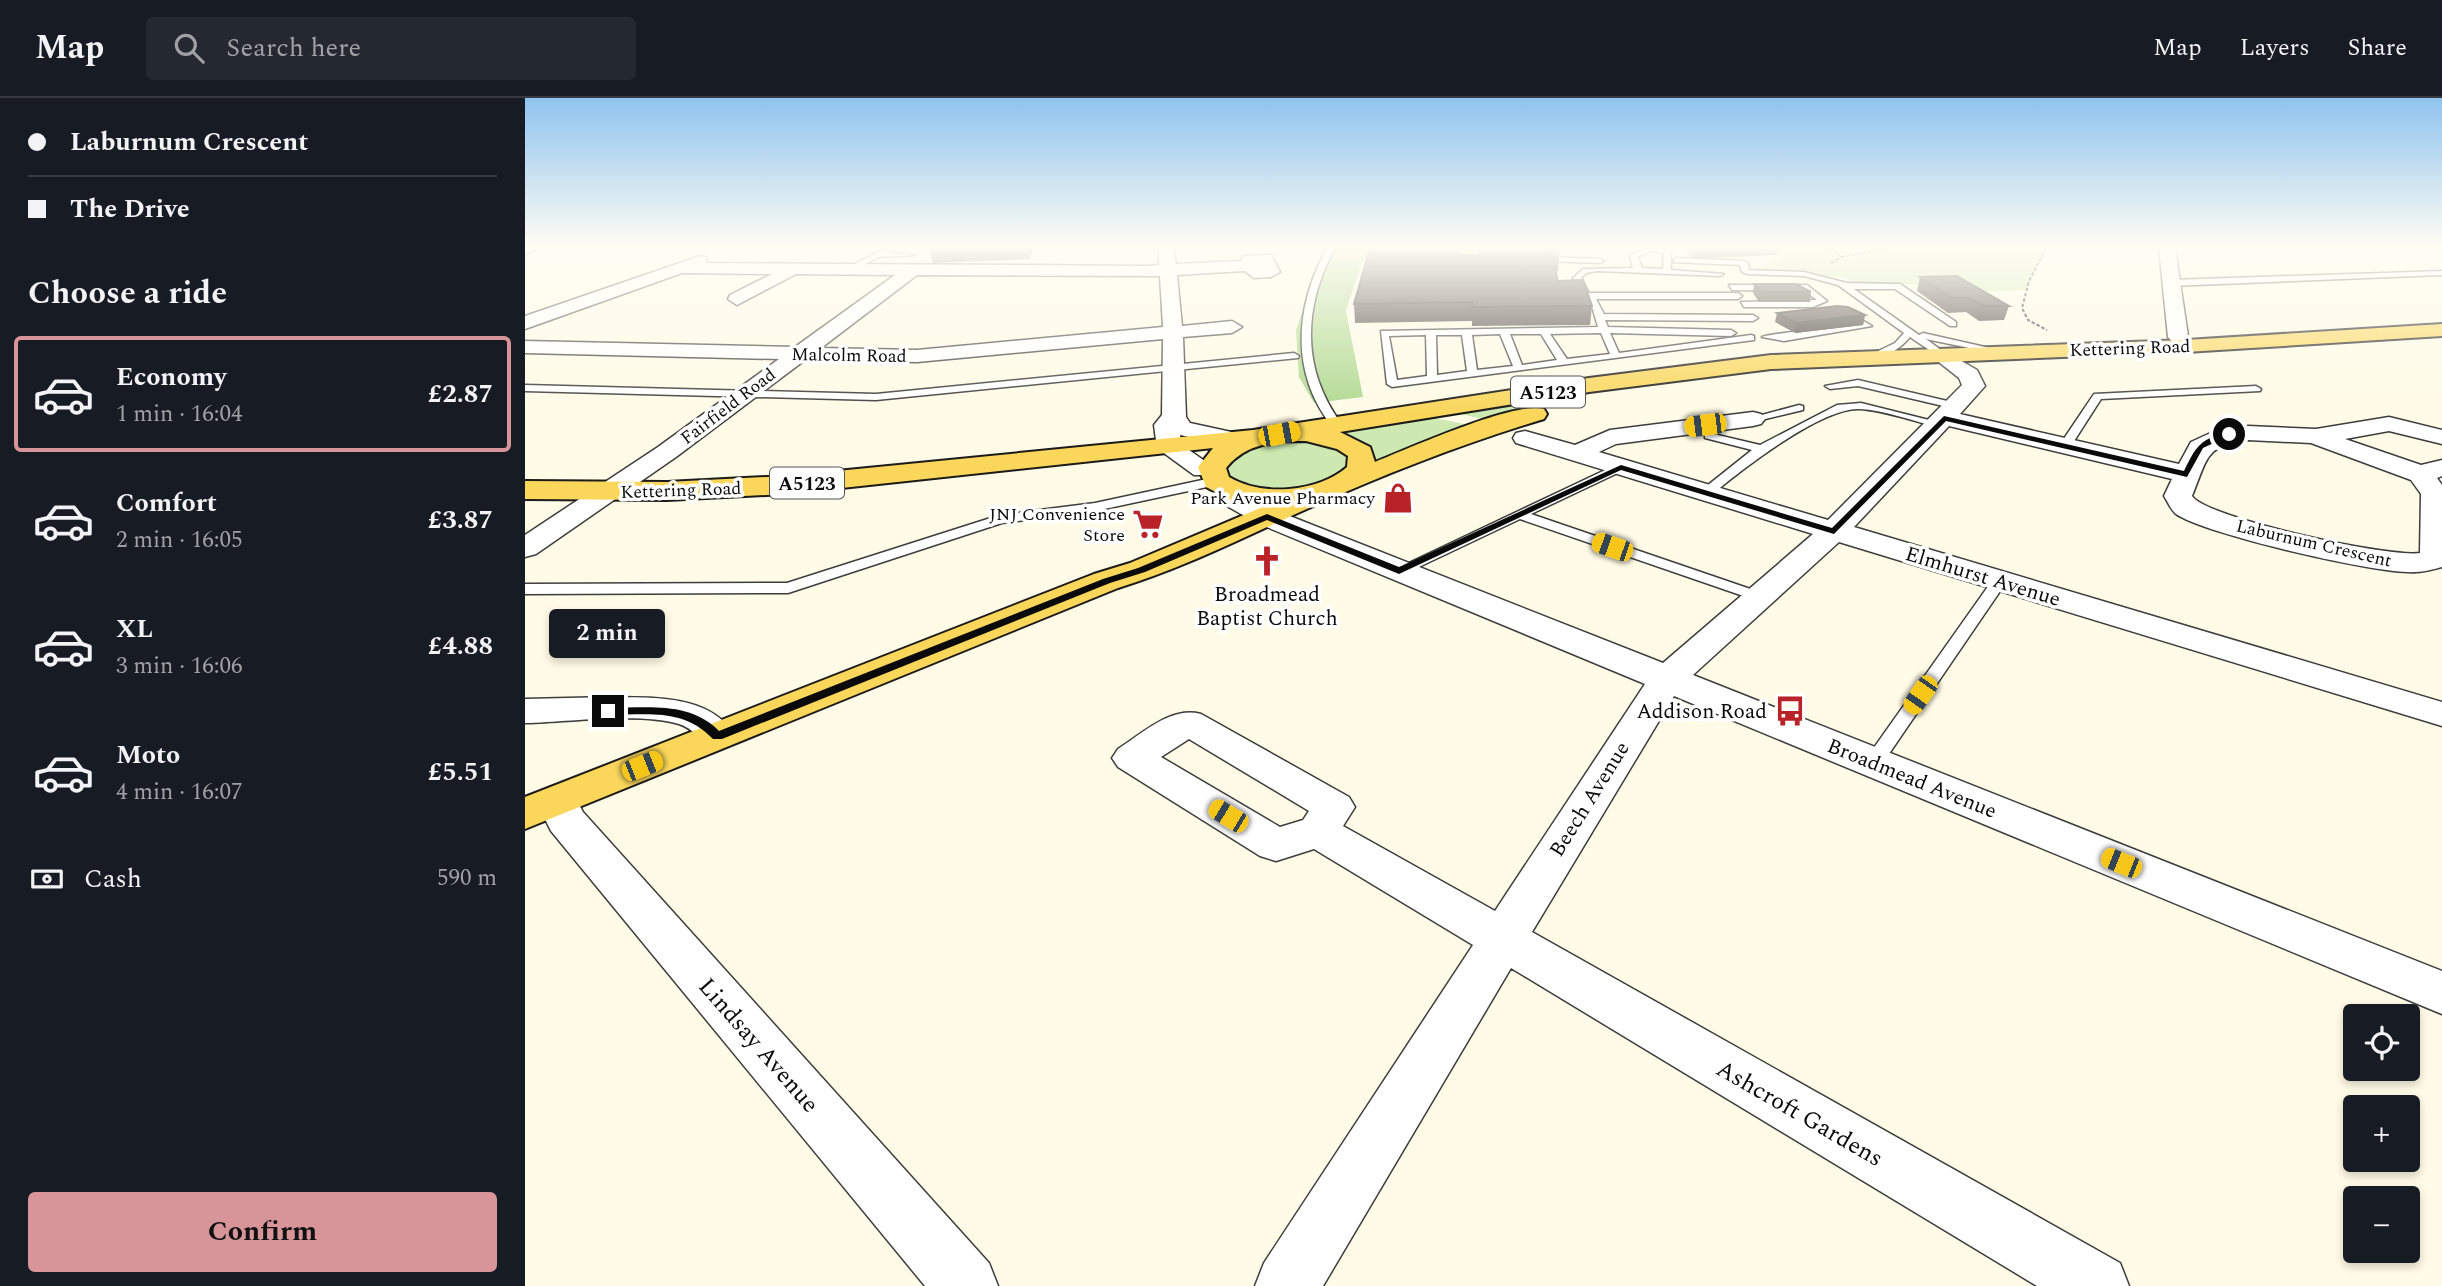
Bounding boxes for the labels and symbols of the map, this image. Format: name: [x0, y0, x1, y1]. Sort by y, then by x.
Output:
street label: Kettering Road: [2069, 333, 2191, 364]
street label: Malcolm Road: [791, 341, 907, 370]
street label: Fairfield Road: [675, 361, 782, 451]
road number: A5123: [1511, 376, 1585, 408]
car: [1683, 412, 1728, 438]
route start: [2213, 418, 2245, 450]
car: [1257, 420, 1302, 448]
road number: A5123: [770, 468, 844, 498]
street label: Kettering Road: [620, 475, 742, 506]
shop icon: Park Avenue Pharmacy: [1381, 481, 1415, 515]
place label: Park Avenue Pharmacy: [1190, 485, 1376, 512]
place label: JNJ Convenience Store: [989, 501, 1125, 549]
supermarket icon: JNJ Convenience Store: [1131, 507, 1165, 541]
street label: Laburnum Crescent: [2233, 512, 2394, 575]
car: [1589, 530, 1636, 564]
street label: Elmhurst Avenue: [1901, 538, 2064, 616]
church icon: Broadmead Baptist Church: [1250, 544, 1284, 578]
place label: Broadmead Baptist Church: [1196, 579, 1338, 635]
callout: 2 min: [550, 610, 666, 658]
car: [1900, 672, 1941, 718]
bus stop icon: Addison Road: [1773, 694, 1807, 728]
route end: [592, 695, 624, 727]
place label: Addison Road: [1636, 696, 1767, 728]
street label: Broadmead Avenue: [1822, 730, 2001, 828]
street label: Beech Avenue: [1542, 735, 1638, 864]
car: [619, 748, 666, 784]
car: [1205, 796, 1252, 836]
car: [2098, 845, 2145, 881]
street label: Lindsay Avenue: [689, 970, 827, 1121]
street label: Ashcroft Gardens: [1709, 1051, 1890, 1176]

